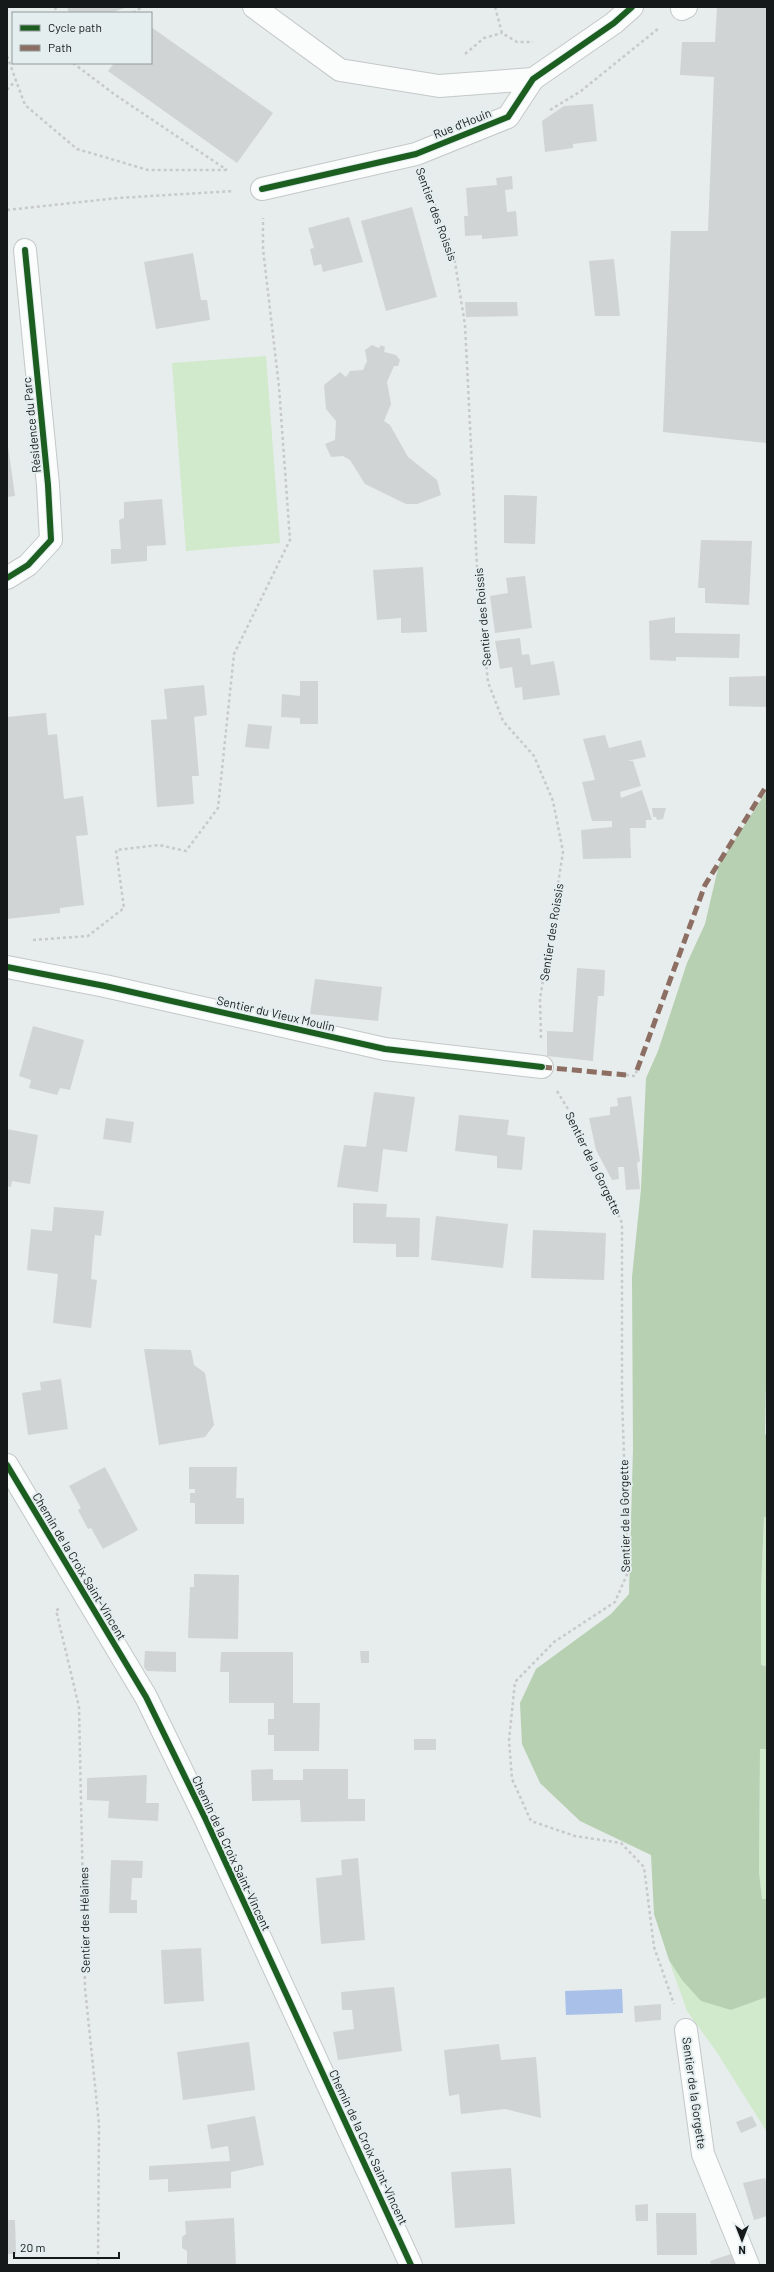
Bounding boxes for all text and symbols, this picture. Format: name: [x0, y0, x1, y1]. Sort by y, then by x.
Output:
legend: [12, 12, 152, 64]
text: Cycle path: [48, 20, 102, 34]
text: Path: [48, 40, 72, 54]
street label: Rue d'Houin: [431, 105, 493, 141]
street label: Sentier des Roissis: [414, 165, 461, 263]
street label: Résidence du Parc: [19, 377, 43, 473]
street label: Sentier des Roissis: [471, 567, 493, 667]
street label: Sentier des Roissis: [536, 882, 566, 982]
street label: Sentier du Vieux Moulin: [216, 993, 336, 1033]
street label: Sentier de la Gorgette: [563, 1109, 625, 1217]
street label: Sentier de la Gorgette: [616, 1459, 632, 1573]
street label: Chemin de la Croix Saint-Vincent: [30, 1490, 130, 1642]
street label: Chemin de la Croix Saint-Vincent: [190, 1773, 274, 1933]
street label: Sentier des Hélaines: [76, 1867, 92, 1973]
street label: Sentier de la Gorgette: [680, 2036, 710, 2150]
street label: Chemin de la Croix Saint-Vincent: [327, 2067, 411, 2227]
north arrow: [722, 2220, 762, 2260]
scale bar: [14, 2234, 119, 2260]
text: 20 m: [20, 2240, 46, 2254]
text: N: [738, 2244, 746, 2257]

